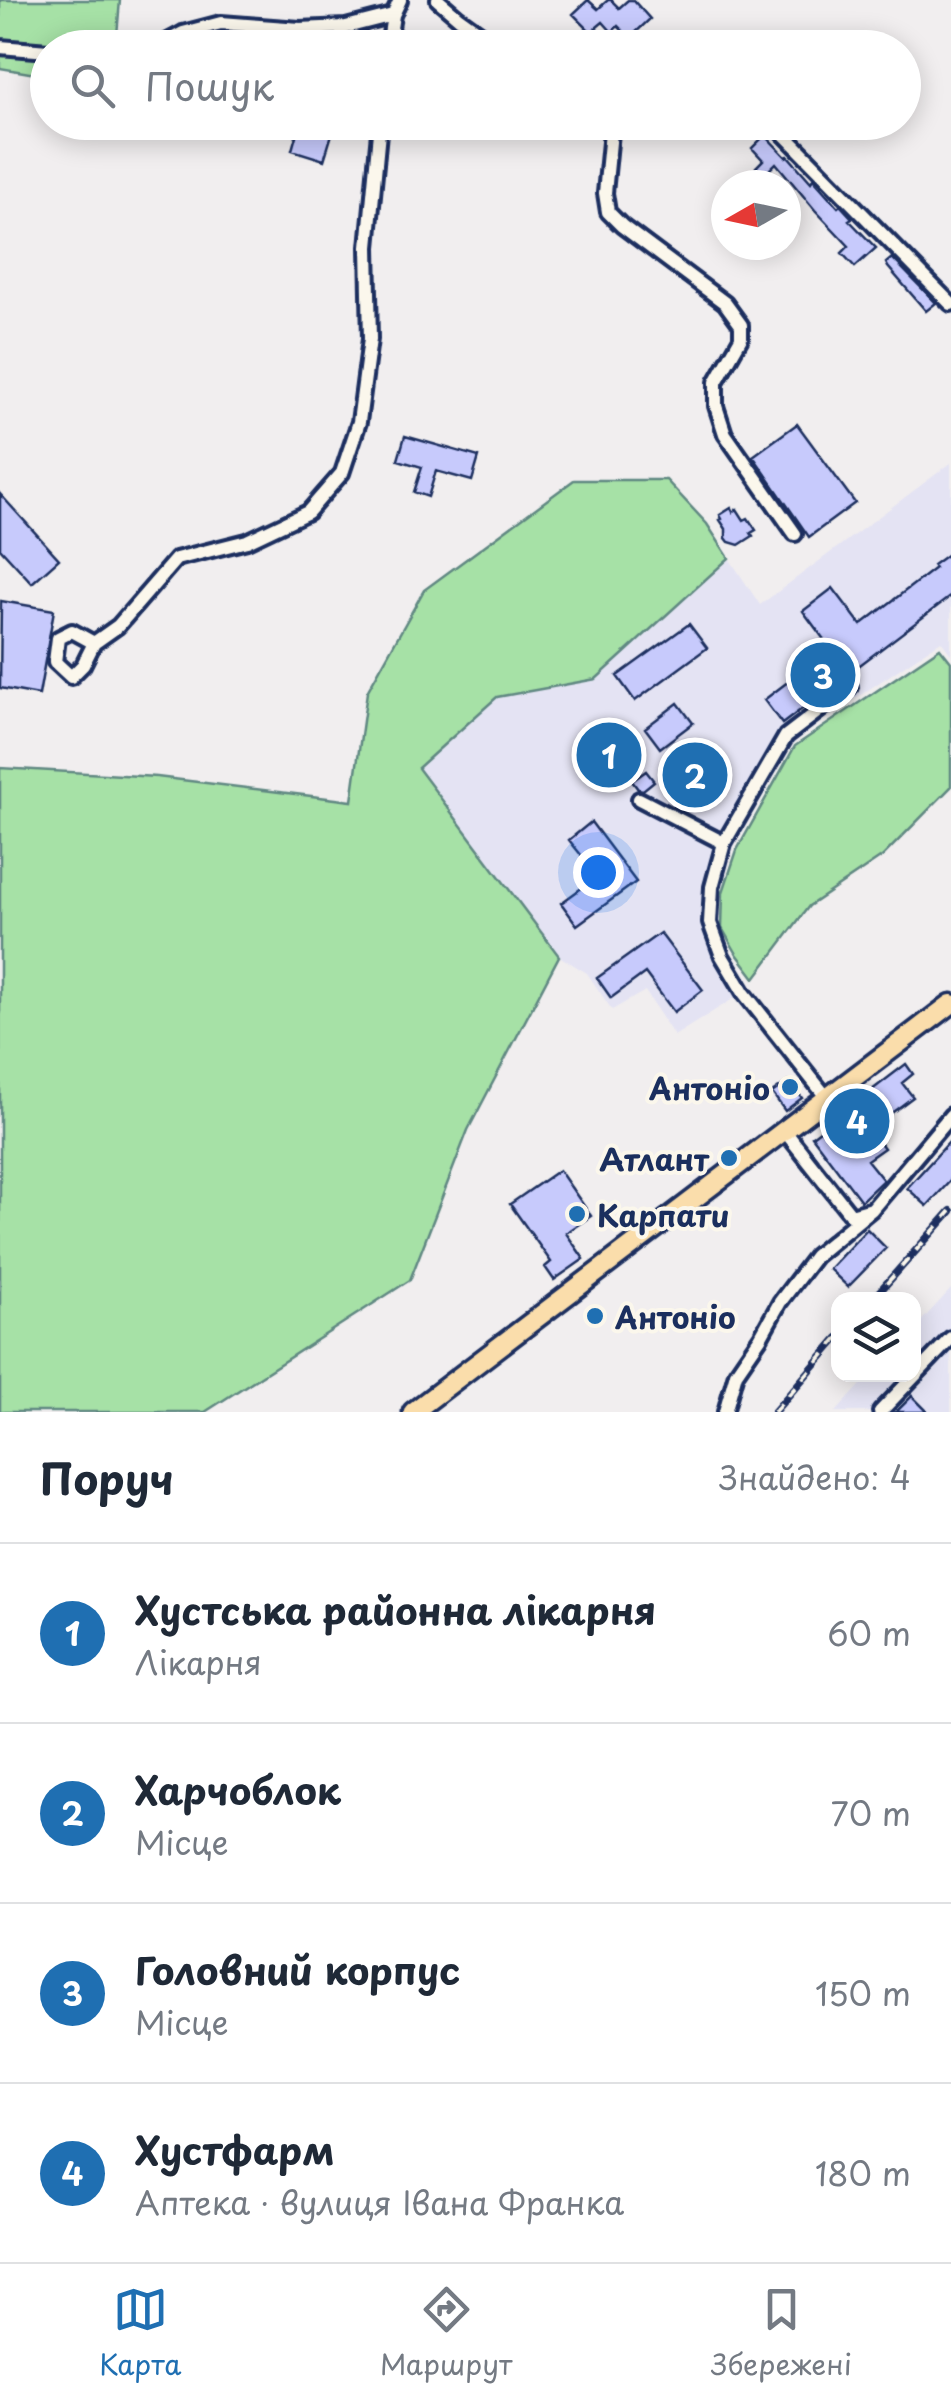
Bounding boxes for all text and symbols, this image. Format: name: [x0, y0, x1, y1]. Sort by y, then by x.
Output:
search box: [30, 30, 921, 140]
text: Пошук: [145, 57, 274, 114]
icon: search: [65, 58, 120, 113]
north arrow: [711, 170, 801, 260]
pin: 3: [790, 638, 856, 712]
pin: 1: [576, 718, 642, 792]
pin: 2: [662, 738, 728, 812]
your location: [573, 847, 624, 898]
place label: Антоніо: [648, 1065, 770, 1110]
marker: Антоніо: [779, 1076, 801, 1098]
pin: 4: [824, 1084, 890, 1158]
place label: Атлант: [600, 1136, 710, 1181]
marker: Атлант: [718, 1147, 740, 1169]
place label: Карпати: [597, 1192, 730, 1237]
marker: Карпати: [566, 1203, 588, 1225]
map controls: [831, 1292, 921, 1382]
button: layers: [831, 1292, 921, 1382]
place label: Антонio: [614, 1294, 736, 1339]
marker: Антонio: [584, 1305, 606, 1327]
text: Поруч: [40, 1446, 174, 1509]
text: Знайдено: 4: [719, 1453, 911, 1501]
text: Хустська районна лікарня: [135, 1581, 656, 1638]
text: 1: [65, 1609, 80, 1657]
text: 60 m: [827, 1609, 911, 1657]
text: Лікарня: [135, 1638, 262, 1686]
text: Харчоблок: [135, 1761, 341, 1818]
text: 2: [61, 1789, 84, 1837]
text: 70 m: [831, 1789, 911, 1837]
text: Місце: [135, 1818, 229, 1866]
text: Головний корпус: [135, 1941, 460, 1998]
text: 3: [62, 1969, 83, 2017]
text: 150 m: [815, 1969, 911, 2017]
text: Місце: [135, 1998, 229, 2046]
text: Хустфарм: [135, 2121, 334, 2178]
text: 4: [62, 2149, 83, 2197]
text: 180 m: [815, 2149, 911, 2197]
text: Аптека · вулиця Івана Франка: [135, 2178, 624, 2226]
tab: Карта: [99, 2282, 181, 2385]
tab: Маршрут: [380, 2282, 512, 2385]
tab: Збережені: [711, 2282, 852, 2385]

